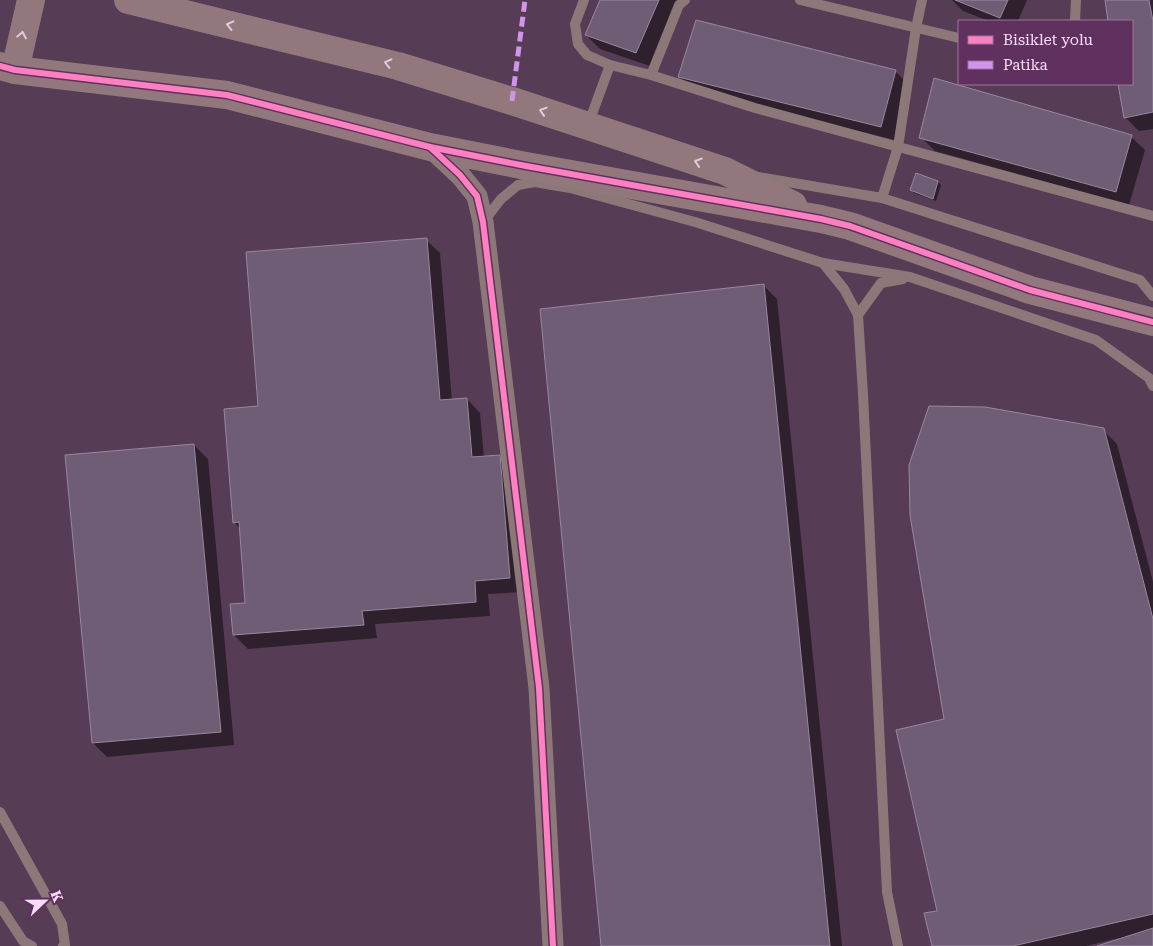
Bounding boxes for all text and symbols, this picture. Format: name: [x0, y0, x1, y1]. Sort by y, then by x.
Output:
one-way arrow: [226, 20, 235, 31]
legend: [958, 20, 1133, 85]
one-way arrow: [16, 31, 27, 39]
text: Bisiklet yolu: [1003, 31, 1094, 49]
text: Patika: [1003, 56, 1048, 74]
one-way arrow: [383, 58, 392, 69]
one-way arrow: [540, 107, 548, 117]
one-way arrow: [694, 157, 702, 167]
north arrow: [20, 876, 70, 926]
text: K: [48, 888, 67, 904]

